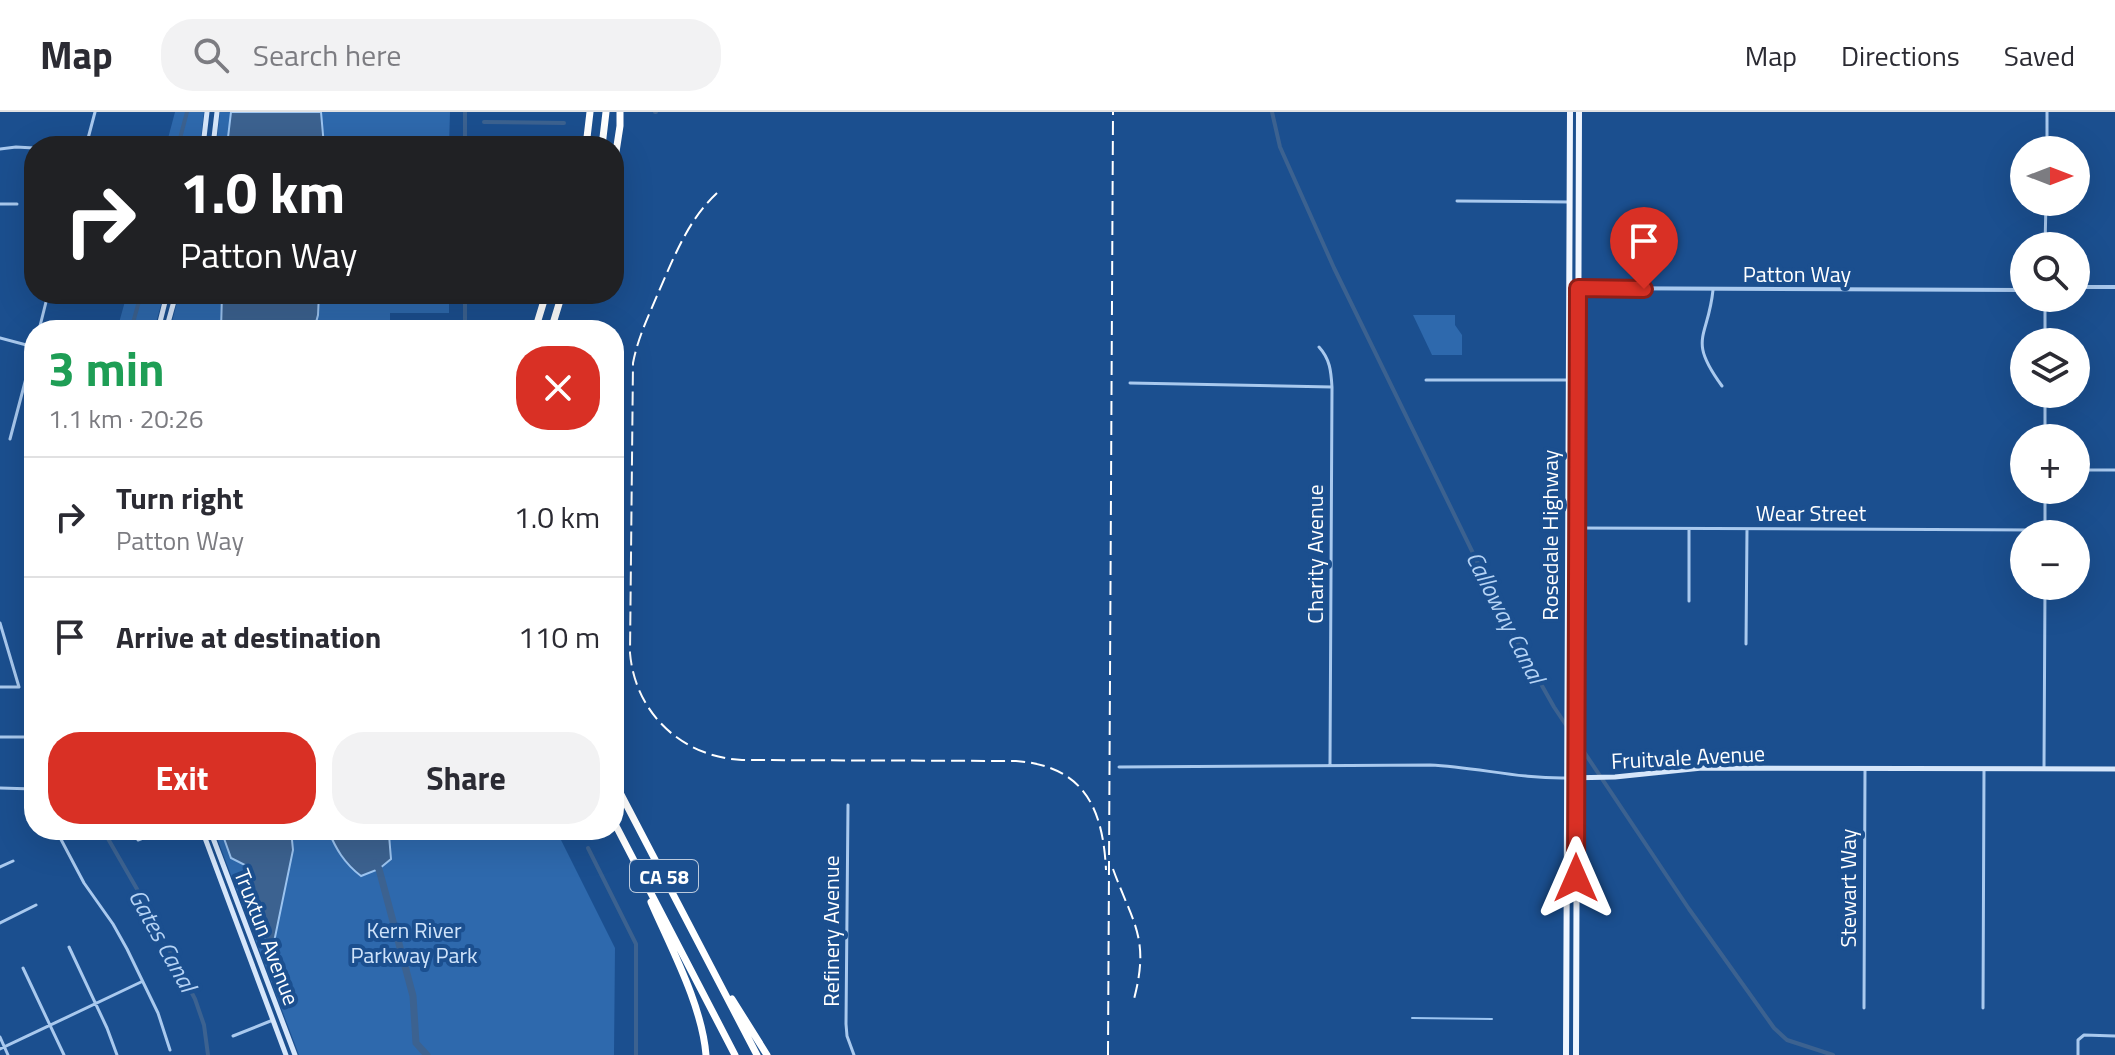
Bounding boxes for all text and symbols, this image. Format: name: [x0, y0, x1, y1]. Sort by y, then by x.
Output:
search box: [161, 19, 721, 91]
text: Map: [40, 26, 113, 84]
text: Search here: [253, 32, 402, 78]
icon: search: [189, 33, 233, 77]
text: Map: [1745, 34, 1797, 77]
text: Directions: [1841, 34, 1960, 77]
text: Saved: [2004, 34, 2075, 77]
north arrow: [2010, 136, 2090, 216]
map controls: [2010, 136, 2090, 600]
text: 1.0 km: [180, 150, 345, 235]
icon: right: [48, 168, 152, 272]
pin: [1610, 207, 1678, 289]
icon: arrive: [1622, 219, 1666, 263]
text: Patton Way: [180, 227, 357, 282]
button: search: [2010, 232, 2090, 312]
street label: Patton Way: [1743, 257, 1852, 291]
button: layers: [2010, 328, 2090, 408]
text: 3 min: [48, 332, 165, 405]
button: close: [516, 346, 600, 430]
text: 1.1 km · 20:26: [48, 399, 204, 438]
button: +: [2010, 424, 2090, 504]
street label: Rosedale Highway: [1533, 449, 1567, 620]
text: Turn right: [116, 475, 244, 521]
street label: Charity Avenue: [1298, 484, 1332, 624]
text: 1.0 km: [514, 494, 600, 540]
icon: right: [48, 495, 92, 539]
street label: Wear Street: [1756, 496, 1866, 530]
button: −: [2010, 520, 2090, 600]
text: Patton Way: [116, 521, 244, 560]
water label: Calloway Canal: [1457, 545, 1556, 692]
text: Arrive at destination: [116, 614, 381, 660]
text: 110 m: [518, 614, 600, 660]
icon: arrive: [48, 615, 92, 659]
button: Exit: [48, 732, 316, 824]
button: Share: [332, 732, 600, 824]
street label: Fruitvale Avenue: [1610, 736, 1766, 778]
street label: Stewart Way: [1831, 828, 1865, 948]
position arrow: [1534, 836, 1618, 920]
street label: Refinery Avenue: [814, 855, 848, 1007]
road number: CA 58: [630, 860, 698, 892]
street label: Truxtun Avenue: [225, 864, 309, 1010]
water label: Gates Canal: [120, 882, 208, 1001]
park label: Kern River Parkway Park: [350, 913, 478, 972]

